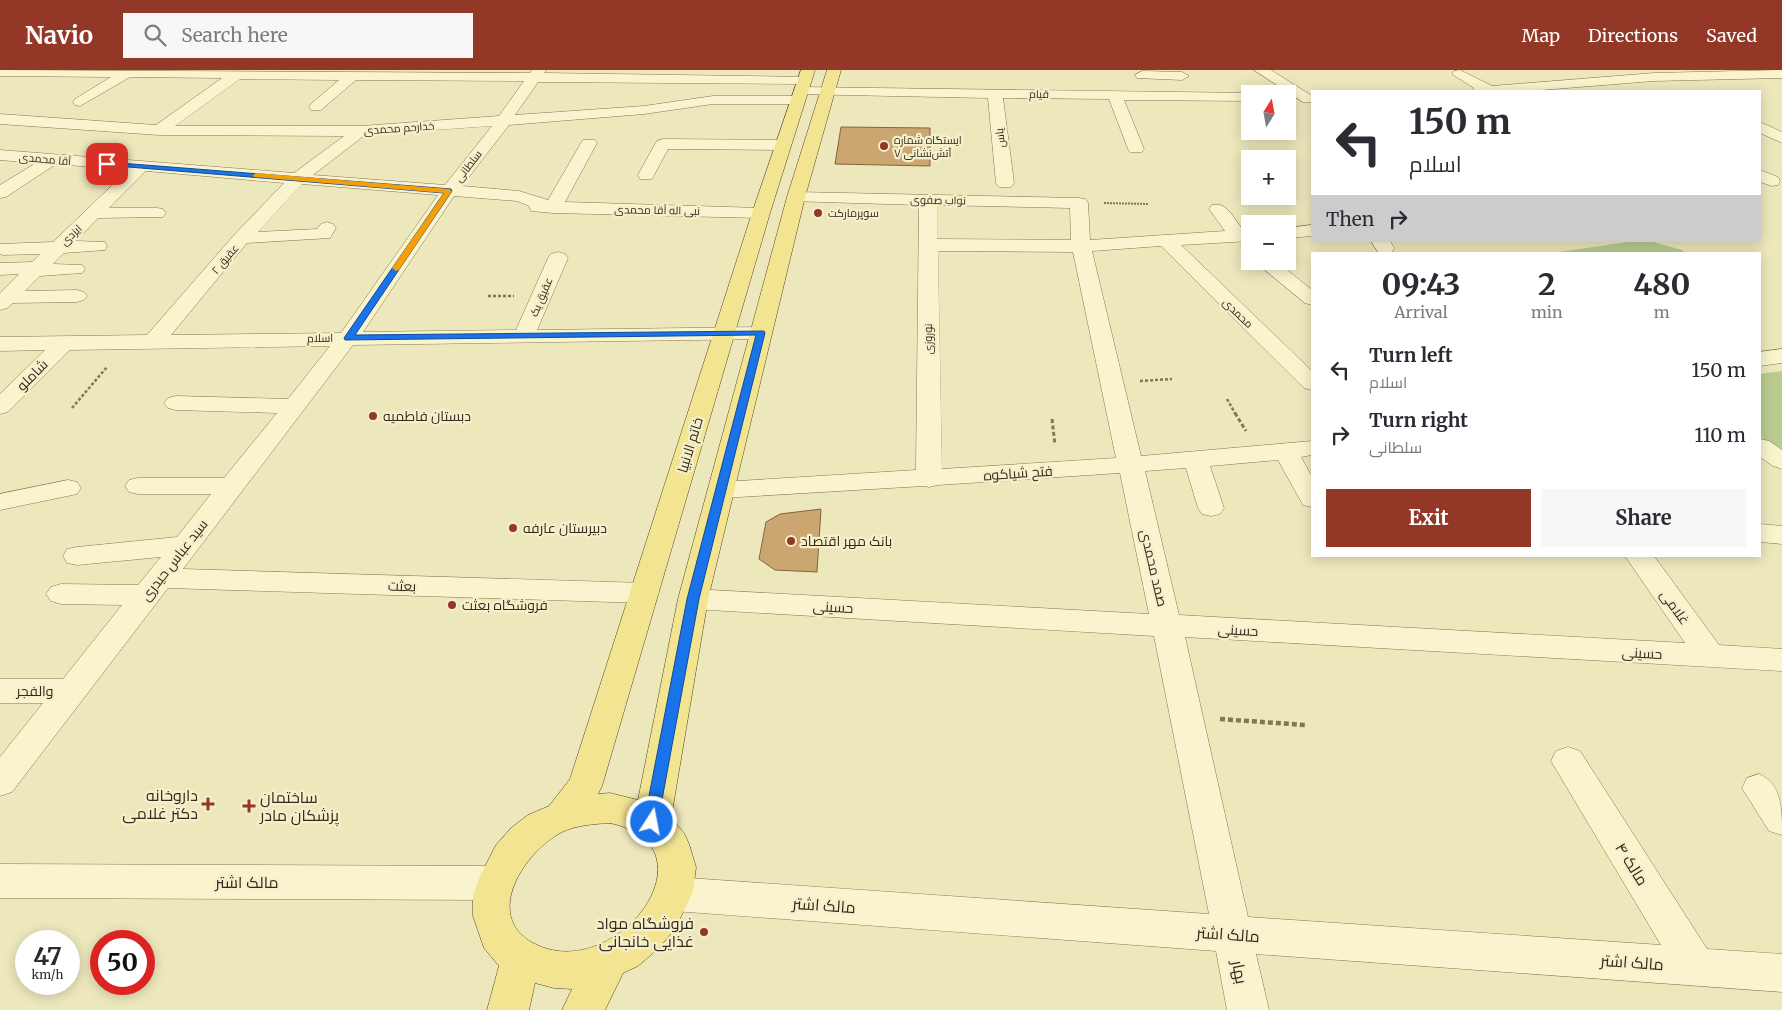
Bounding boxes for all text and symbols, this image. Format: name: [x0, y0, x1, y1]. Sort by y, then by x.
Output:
search box: [123, 13, 473, 58]
text: Navio: [25, 20, 93, 51]
icon: search: [141, 21, 169, 49]
text: Search here: [181, 23, 288, 47]
text: Map: [1522, 24, 1560, 47]
text: Directions: [1588, 24, 1678, 47]
text: Saved: [1706, 24, 1757, 47]
north arrow: [1241, 85, 1296, 140]
map controls: [1241, 85, 1296, 270]
street label: قیام: [1029, 87, 1049, 102]
text: 150 m: [1409, 100, 1511, 144]
icon: left: [1326, 110, 1391, 175]
street label: خدارحم محمدی: [363, 119, 435, 138]
street label: یاس: [992, 128, 1008, 148]
place label: ایستگاه شماره ۷ آتش‌نشانی: [894, 133, 962, 160]
marker: ایستگاه شماره ۷ آتش‌نشانی: [878, 140, 890, 152]
pin: [86, 143, 128, 185]
street label: سلطانی: [451, 147, 485, 185]
street label: آقا محمدی: [18, 150, 72, 168]
icon: arrive: [93, 150, 121, 178]
button: +: [1241, 150, 1296, 205]
text: اسلام: [1409, 150, 1462, 178]
street label: نواب صفوی: [910, 193, 966, 207]
street label: نبی اله آقا محمدی: [614, 202, 700, 218]
icon: right: [1384, 205, 1412, 233]
place label: سوپرمارکت: [828, 206, 879, 220]
marker: سوپرمارکت: [812, 207, 824, 219]
text: Then: [1326, 207, 1374, 231]
button: −: [1241, 215, 1296, 270]
street label: ایزدی: [57, 221, 85, 249]
street label: عقیق ۲: [208, 241, 242, 277]
text: 09:43: [1382, 265, 1460, 303]
text: 2: [1538, 265, 1556, 303]
text: 480: [1633, 265, 1690, 303]
street label: عقیق یک: [527, 275, 555, 319]
street label: محمدی: [1220, 295, 1256, 331]
text: Arrival: [1394, 302, 1448, 322]
text: min: [1531, 302, 1563, 322]
text: m: [1654, 302, 1670, 322]
street label: نوروزی: [921, 323, 935, 354]
street label: اسلام: [307, 331, 333, 346]
text: Turn left: [1369, 343, 1453, 367]
street label: شاملو: [13, 356, 51, 394]
icon: left: [1326, 356, 1354, 384]
text: 150 m: [1692, 358, 1746, 382]
text: اسلام: [1369, 372, 1407, 392]
place label: دبستان فاطمیه: [383, 407, 471, 425]
text: Turn right: [1369, 408, 1468, 432]
marker: دبستان فاطمیه: [367, 410, 379, 422]
street label: خاتم الانبیا: [673, 415, 708, 475]
icon: right: [1326, 421, 1354, 449]
text: 110 m: [1695, 423, 1746, 447]
text: سلطانی: [1369, 437, 1422, 457]
street label: فتح شیاکوه: [983, 462, 1053, 484]
button: Exit: [1326, 489, 1531, 547]
button: Share: [1541, 489, 1746, 547]
street label: سید عباس حیدری: [136, 515, 212, 605]
place label: دبیرستان عارفه: [523, 519, 607, 537]
marker: دبیرستان عارفه: [507, 522, 519, 534]
street label: صمد محمدی: [1136, 528, 1172, 608]
place label: بانک مهر اقتصاد: [801, 532, 892, 550]
marker: بانک مهر اقتصاد: [785, 535, 797, 547]
street label: بعثت: [388, 577, 416, 595]
street label: غلامی: [1656, 586, 1694, 628]
place label: فروشگاه بعثت: [462, 596, 548, 614]
street label: حسینی: [812, 597, 854, 617]
marker: فروشگاه بعثت: [446, 599, 458, 611]
street label: حسینی: [1217, 620, 1259, 640]
street label: حسینی: [1621, 643, 1663, 663]
street label: والفجر: [16, 682, 53, 700]
place label: داروخانه دکتر غلامی: [122, 785, 198, 824]
place label: ساختمان پزشکان مادر: [259, 787, 340, 827]
position arrow: [625, 795, 677, 847]
marker: داروخانه دکتر غلامی: [202, 798, 214, 810]
marker: ساختمان پزشکان مادر: [242, 799, 256, 813]
street label: مالک ۴: [1611, 839, 1653, 889]
street label: مالک اشتر: [214, 872, 279, 892]
street label: مالک اشتر: [791, 893, 856, 917]
place label: فروشگاه مواد غذایی خانجانی: [597, 913, 694, 952]
street label: مالک اشتر: [1195, 922, 1260, 946]
marker: فروشگاه مواد غذایی خانجانی: [698, 926, 710, 938]
speed limit sign: 50: [90, 930, 155, 995]
text: 47: [33, 940, 62, 972]
street label: مالک اشتر: [1599, 950, 1664, 974]
street label: بهار: [1227, 957, 1252, 986]
text: km/h: [32, 967, 63, 982]

